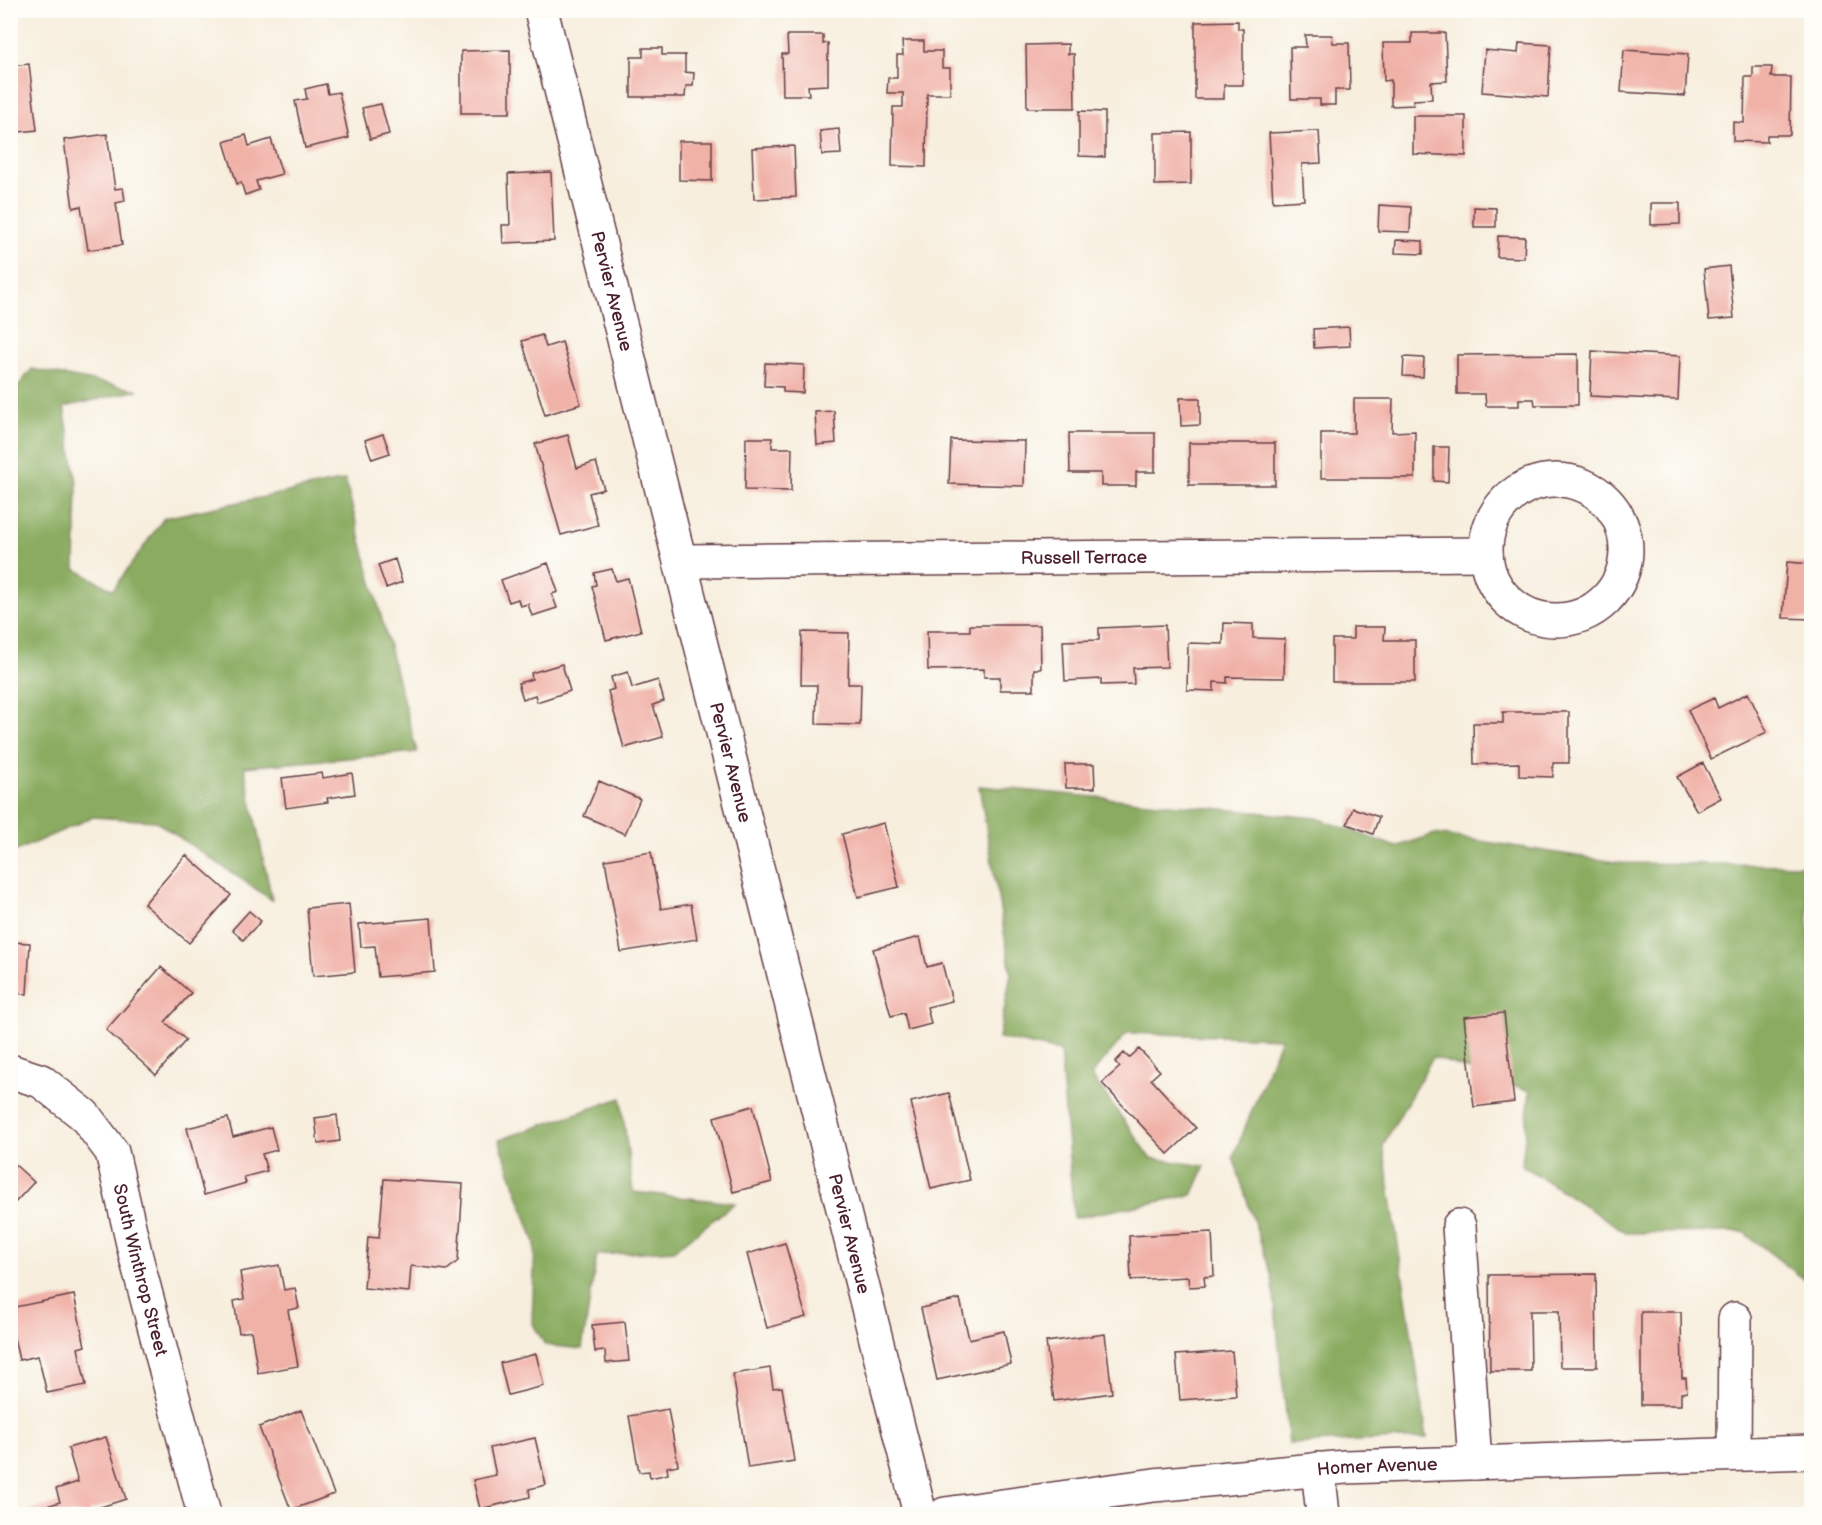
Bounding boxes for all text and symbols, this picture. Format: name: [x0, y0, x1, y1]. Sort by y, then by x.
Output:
street label: Pervier Avenue: [586, 229, 637, 354]
street label: Russell Terrace: [1021, 547, 1148, 569]
street label: Pervier Avenue: [705, 700, 755, 825]
street label: Pervier Avenue: [824, 1172, 874, 1296]
street label: South Winthrop Street: [109, 1182, 172, 1359]
street label: Homer Avenue: [1316, 1454, 1438, 1481]

